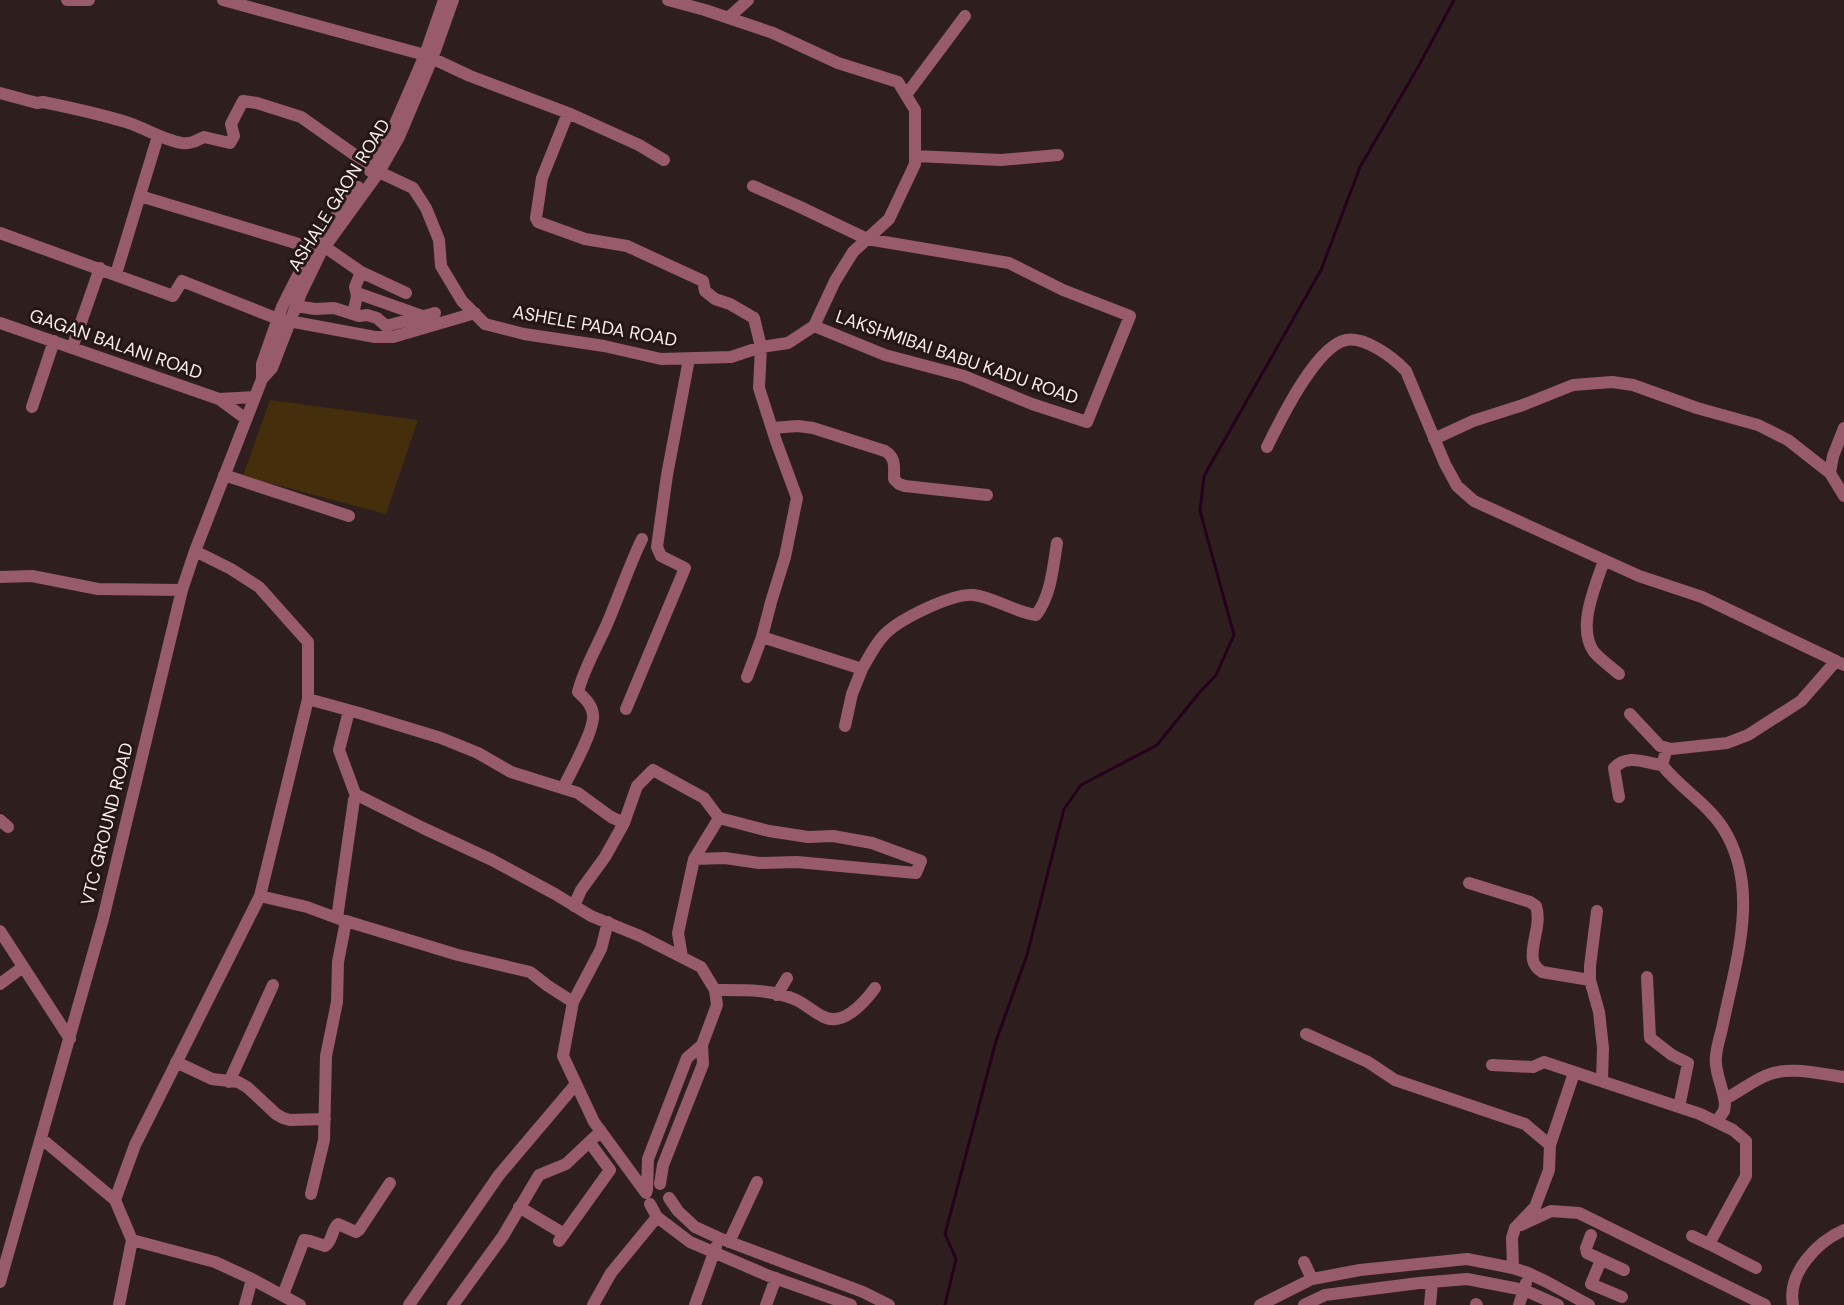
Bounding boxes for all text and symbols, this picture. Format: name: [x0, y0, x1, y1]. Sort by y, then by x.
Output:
street label: ASHALE GAON ROAD: [282, 114, 396, 276]
street label: ASHELE PADA ROAD: [511, 300, 679, 352]
street label: GAGAN BALANI ROAD: [26, 303, 206, 385]
street label: LAKSHMIBAI BABU KADU ROAD: [832, 304, 1082, 410]
street label: VTC GROUND ROAD: [75, 740, 139, 908]

